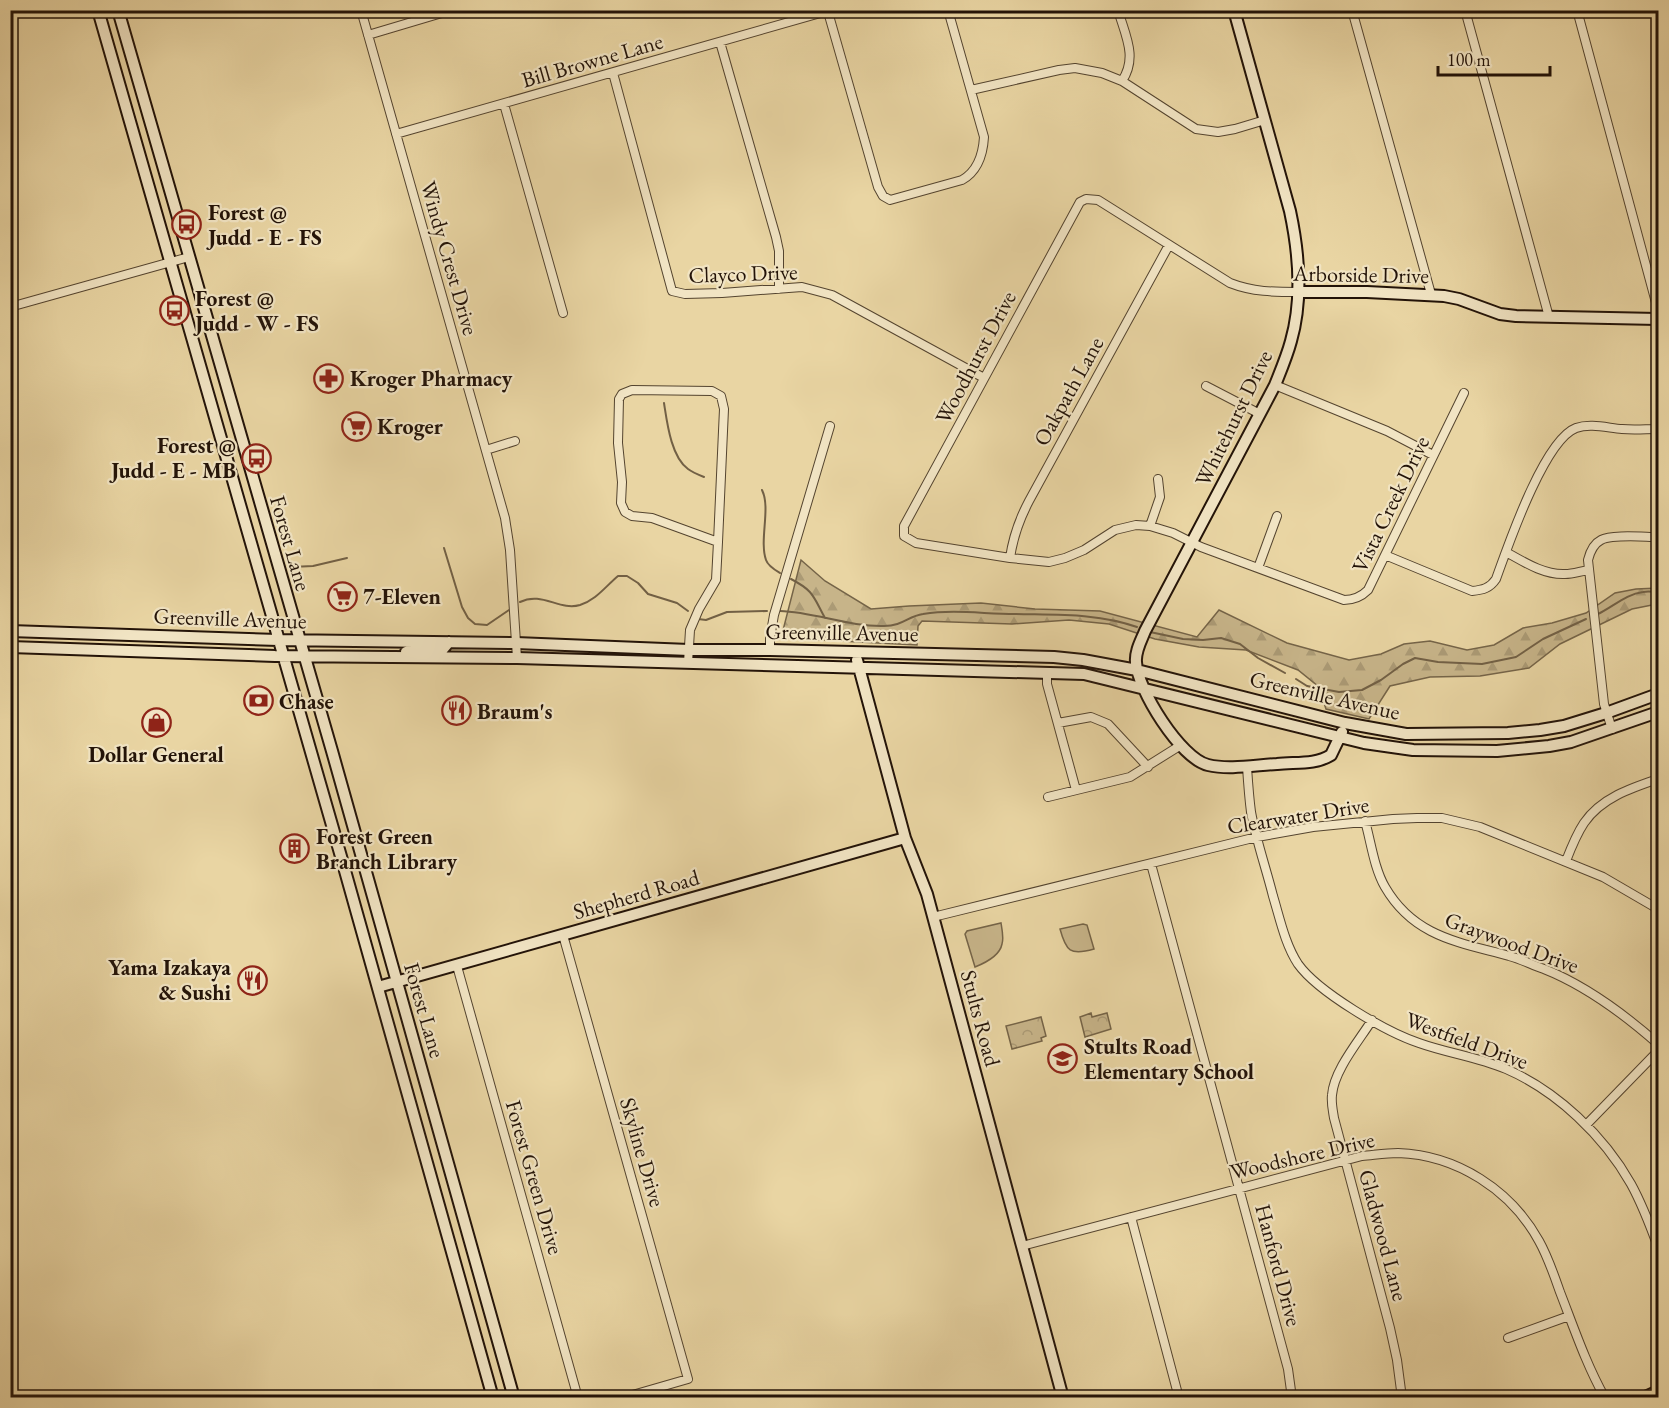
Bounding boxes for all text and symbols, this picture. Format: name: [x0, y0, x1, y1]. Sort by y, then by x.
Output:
street label: Bill Browne Lane: [518, 26, 667, 94]
scale bar: [1438, 39, 1550, 77]
text: 100 m: [1447, 48, 1491, 71]
street label: Windy Crest Drive: [414, 178, 485, 339]
place label: Forest @ Judd - E - FS: [206, 198, 322, 252]
bus stop icon: Forest @ Judd - E - FS: [171, 209, 203, 241]
street label: Clayco Drive: [688, 257, 799, 290]
street label: Arborside Drive: [1292, 259, 1430, 290]
place label: Forest @ Judd - W - FS: [193, 284, 319, 338]
street label: Woodhurst Drive: [928, 285, 1023, 429]
bus stop icon: Forest @ Judd - W - FS: [158, 295, 190, 327]
street label: Oakpath Lane: [1027, 331, 1110, 451]
street label: Whitehurst Drive: [1188, 345, 1279, 491]
pharmacy icon: Kroger Pharmacy: [313, 362, 345, 394]
place label: Kroger Pharmacy: [350, 364, 513, 393]
supermarket icon: Kroger: [340, 410, 372, 442]
place label: Kroger: [377, 412, 444, 441]
place label: Forest @ Judd - E - MB: [109, 431, 236, 485]
street label: Vista Creek Drive: [1345, 431, 1436, 577]
bus stop icon: Forest @ Judd - E - MB: [241, 442, 273, 474]
street label: Forest Lane: [263, 492, 318, 594]
supermarket icon: 7-Eleven: [326, 580, 358, 612]
place label: 7-Eleven: [363, 582, 441, 611]
street label: Greenville Avenue: [153, 601, 307, 636]
street label: Greenville Avenue: [765, 617, 919, 648]
street label: Greenville Avenue: [1247, 664, 1403, 727]
bank icon: Chase: [242, 685, 274, 717]
place label: Chase: [279, 687, 334, 716]
restaurant icon: Braum's: [440, 695, 472, 727]
place label: Braum's: [477, 697, 553, 726]
shop icon: Dollar General: [140, 706, 172, 738]
place label: Dollar General: [88, 740, 224, 769]
street label: Clearwater Drive: [1225, 790, 1372, 841]
place label: Forest Green Branch Library: [316, 822, 458, 876]
building icon: Forest Green Branch Library: [279, 833, 311, 865]
street label: Shepherd Road: [570, 862, 703, 926]
street label: Graywood Drive: [1441, 905, 1583, 980]
place label: Yama Izakaya & Sushi: [108, 953, 232, 1007]
street label: Forest Lane: [397, 959, 452, 1061]
restaurant icon: Yama Izakaya & Sushi: [236, 964, 268, 996]
street label: Stults Road: [954, 967, 1007, 1070]
street label: Westfield Drive: [1402, 1005, 1532, 1076]
place label: Stults Road Elementary School: [1084, 1032, 1254, 1086]
school or university icon: Stults Road Elementary School: [1047, 1043, 1079, 1075]
street label: Skyline Drive: [613, 1094, 672, 1211]
street label: Forest Green Drive: [499, 1097, 571, 1258]
street label: Woodshore Drive: [1227, 1125, 1378, 1186]
street label: Gladwood Lane: [1352, 1166, 1415, 1304]
street label: Hanford Drive: [1248, 1201, 1309, 1330]

